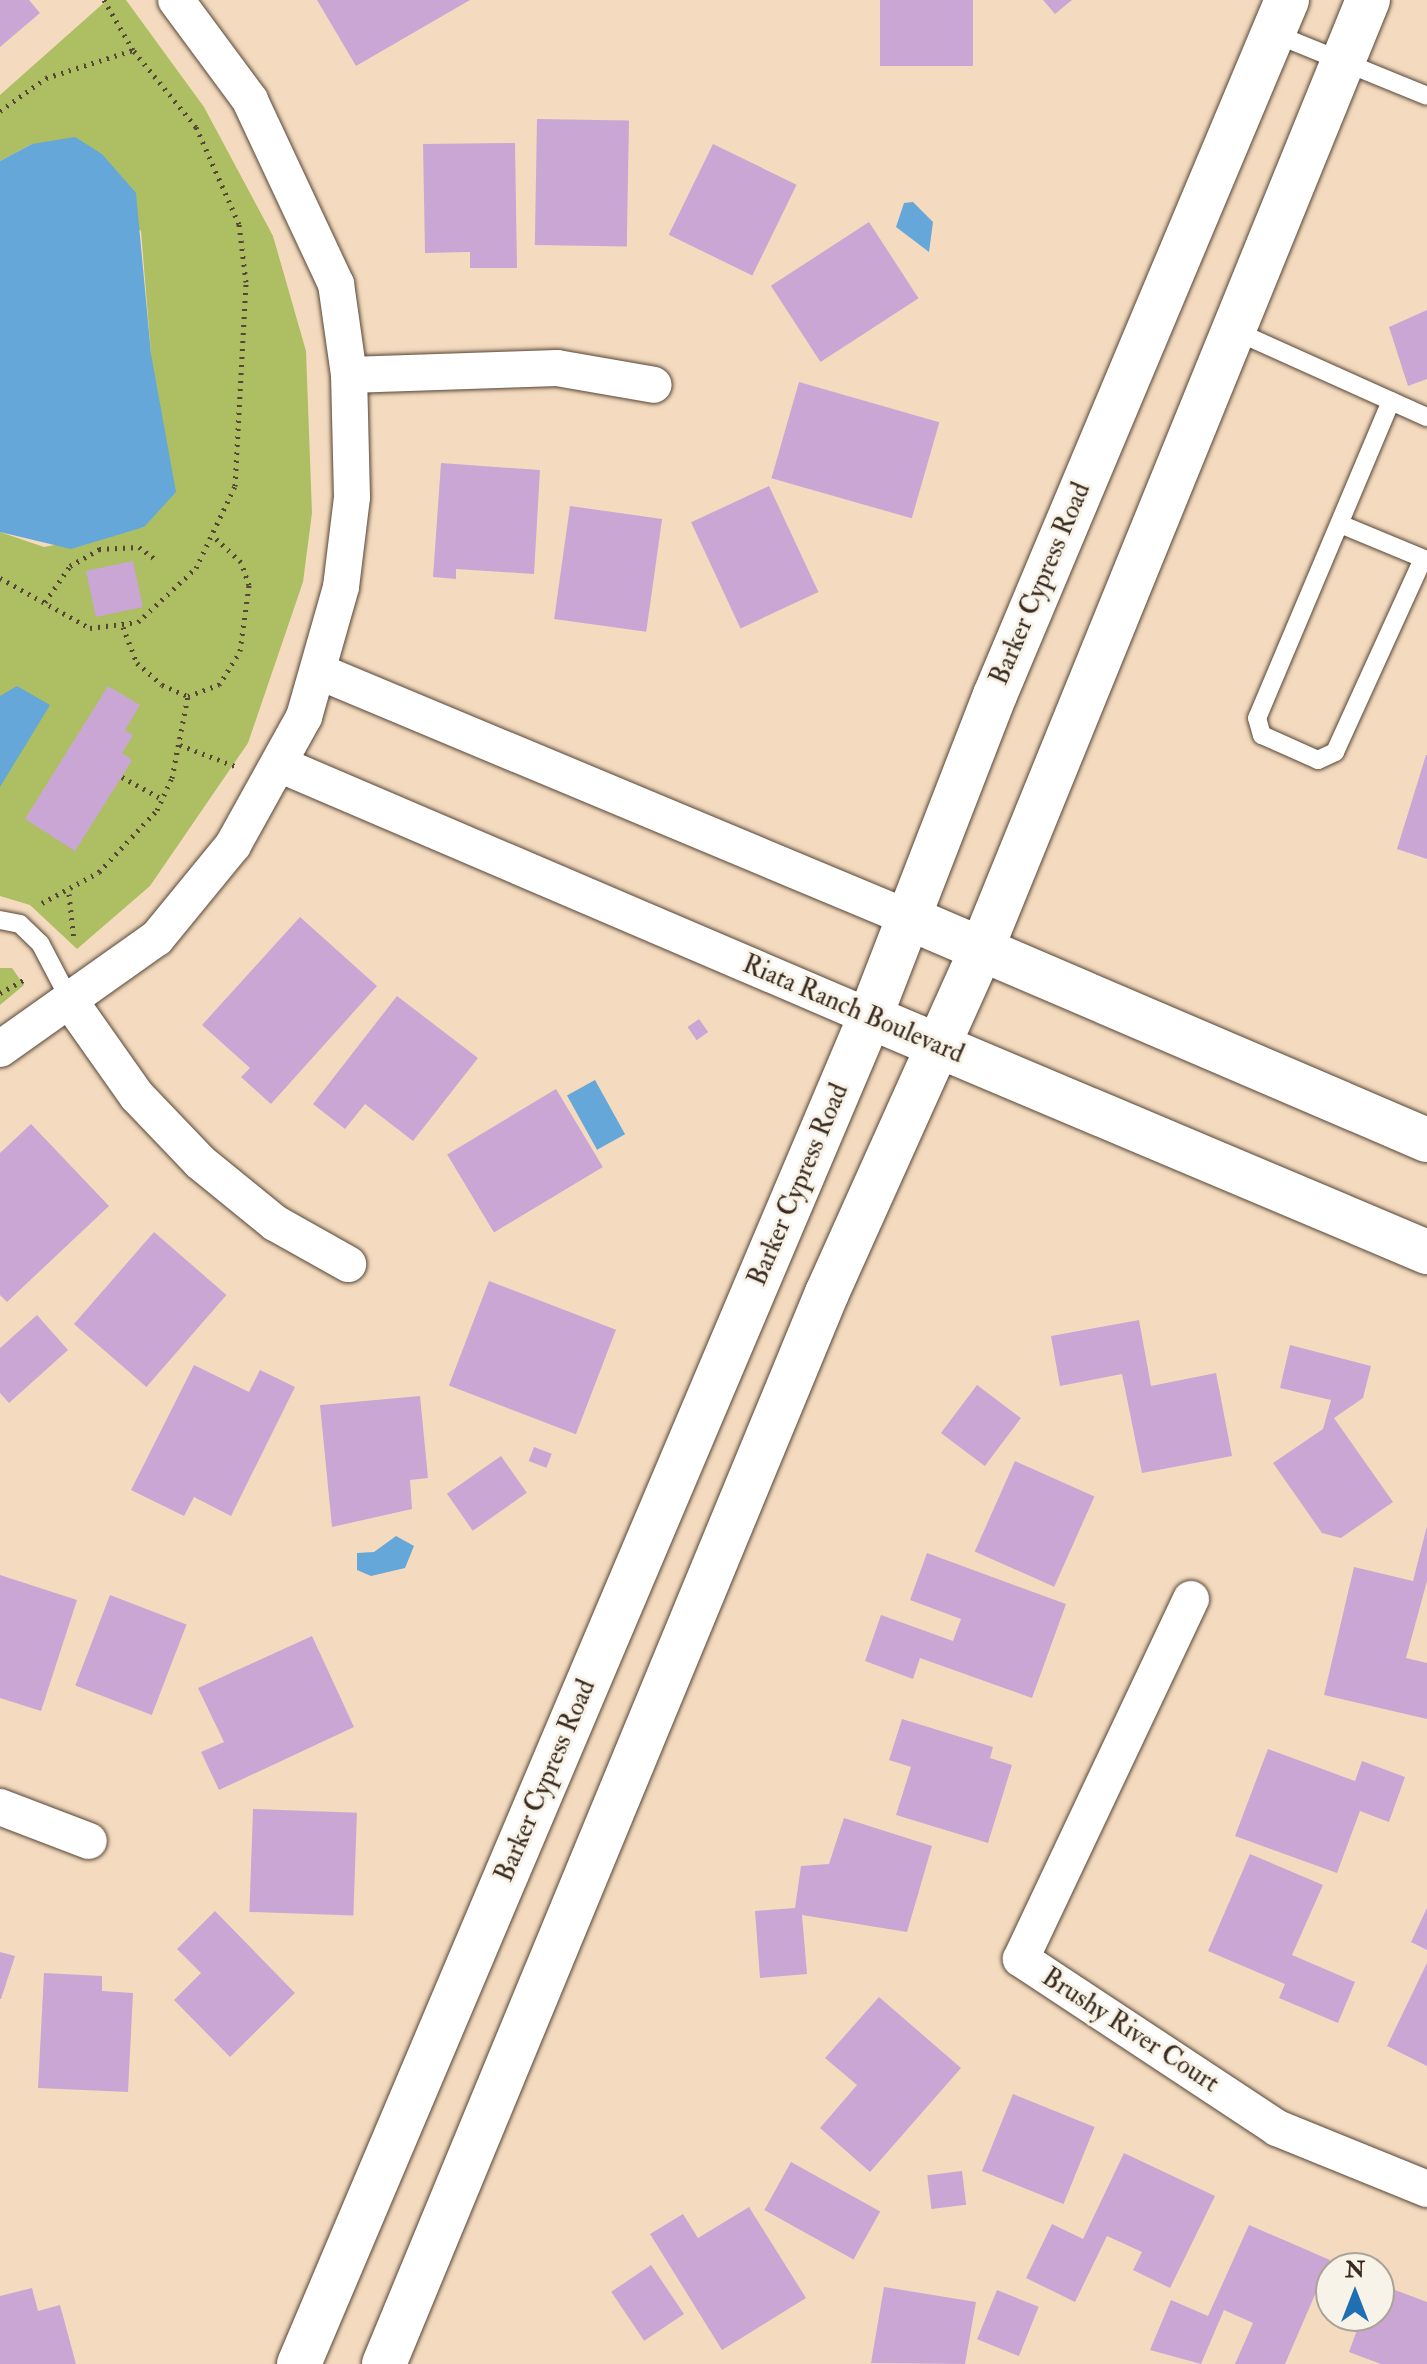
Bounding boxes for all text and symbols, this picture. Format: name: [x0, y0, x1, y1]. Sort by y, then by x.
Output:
street label: Barker Cypress Road: [984, 478, 1098, 690]
street label: Riata Ranch Boulevard: [738, 949, 968, 1071]
street label: Barker Cypress Road: [742, 1079, 856, 1291]
street label: Barker Cypress Road: [489, 1675, 603, 1887]
street label: Brushy River Court: [1036, 1962, 1224, 2100]
north arrow: [1315, 2252, 1395, 2332]
text: N: [1345, 2256, 1365, 2284]

